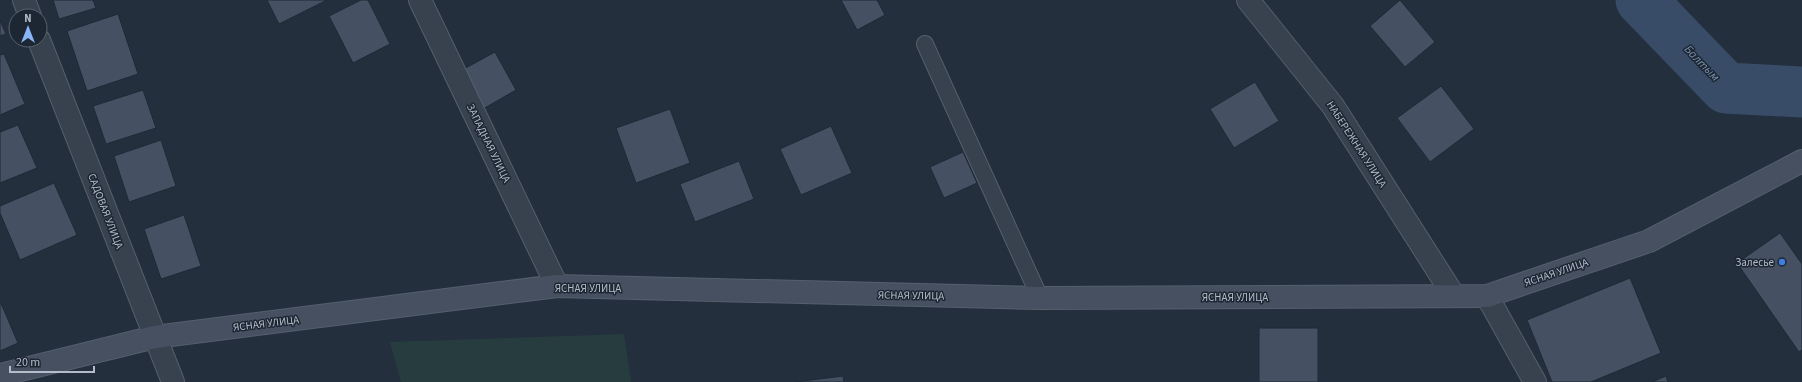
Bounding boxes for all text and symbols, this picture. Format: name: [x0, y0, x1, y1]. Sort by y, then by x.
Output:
north arrow: [8, 8, 48, 48]
text: N: [24, 11, 32, 26]
water label: Балтым: [1680, 41, 1723, 85]
street label: НАБЕРЕЖНАЯ УЛИЦА: [1323, 98, 1390, 190]
street label: ЗАПАДНАЯ УЛИЦА: [463, 101, 514, 185]
street label: САДОВАЯ УЛИЦА: [84, 171, 127, 251]
street label: ЯСНАЯ УЛИЦА: [1522, 255, 1590, 290]
place label: Залесье: [1735, 255, 1775, 270]
marker: Залесье: [1777, 257, 1787, 267]
street label: ЯСНАЯ УЛИЦА: [555, 281, 621, 296]
street label: ЯСНАЯ УЛИЦА: [878, 287, 944, 304]
street label: ЯСНАЯ УЛИЦА: [1202, 290, 1268, 305]
street label: ЯСНАЯ УЛИЦА: [232, 312, 300, 335]
scale bar: [10, 348, 94, 374]
text: 20 m: [16, 354, 40, 371]

